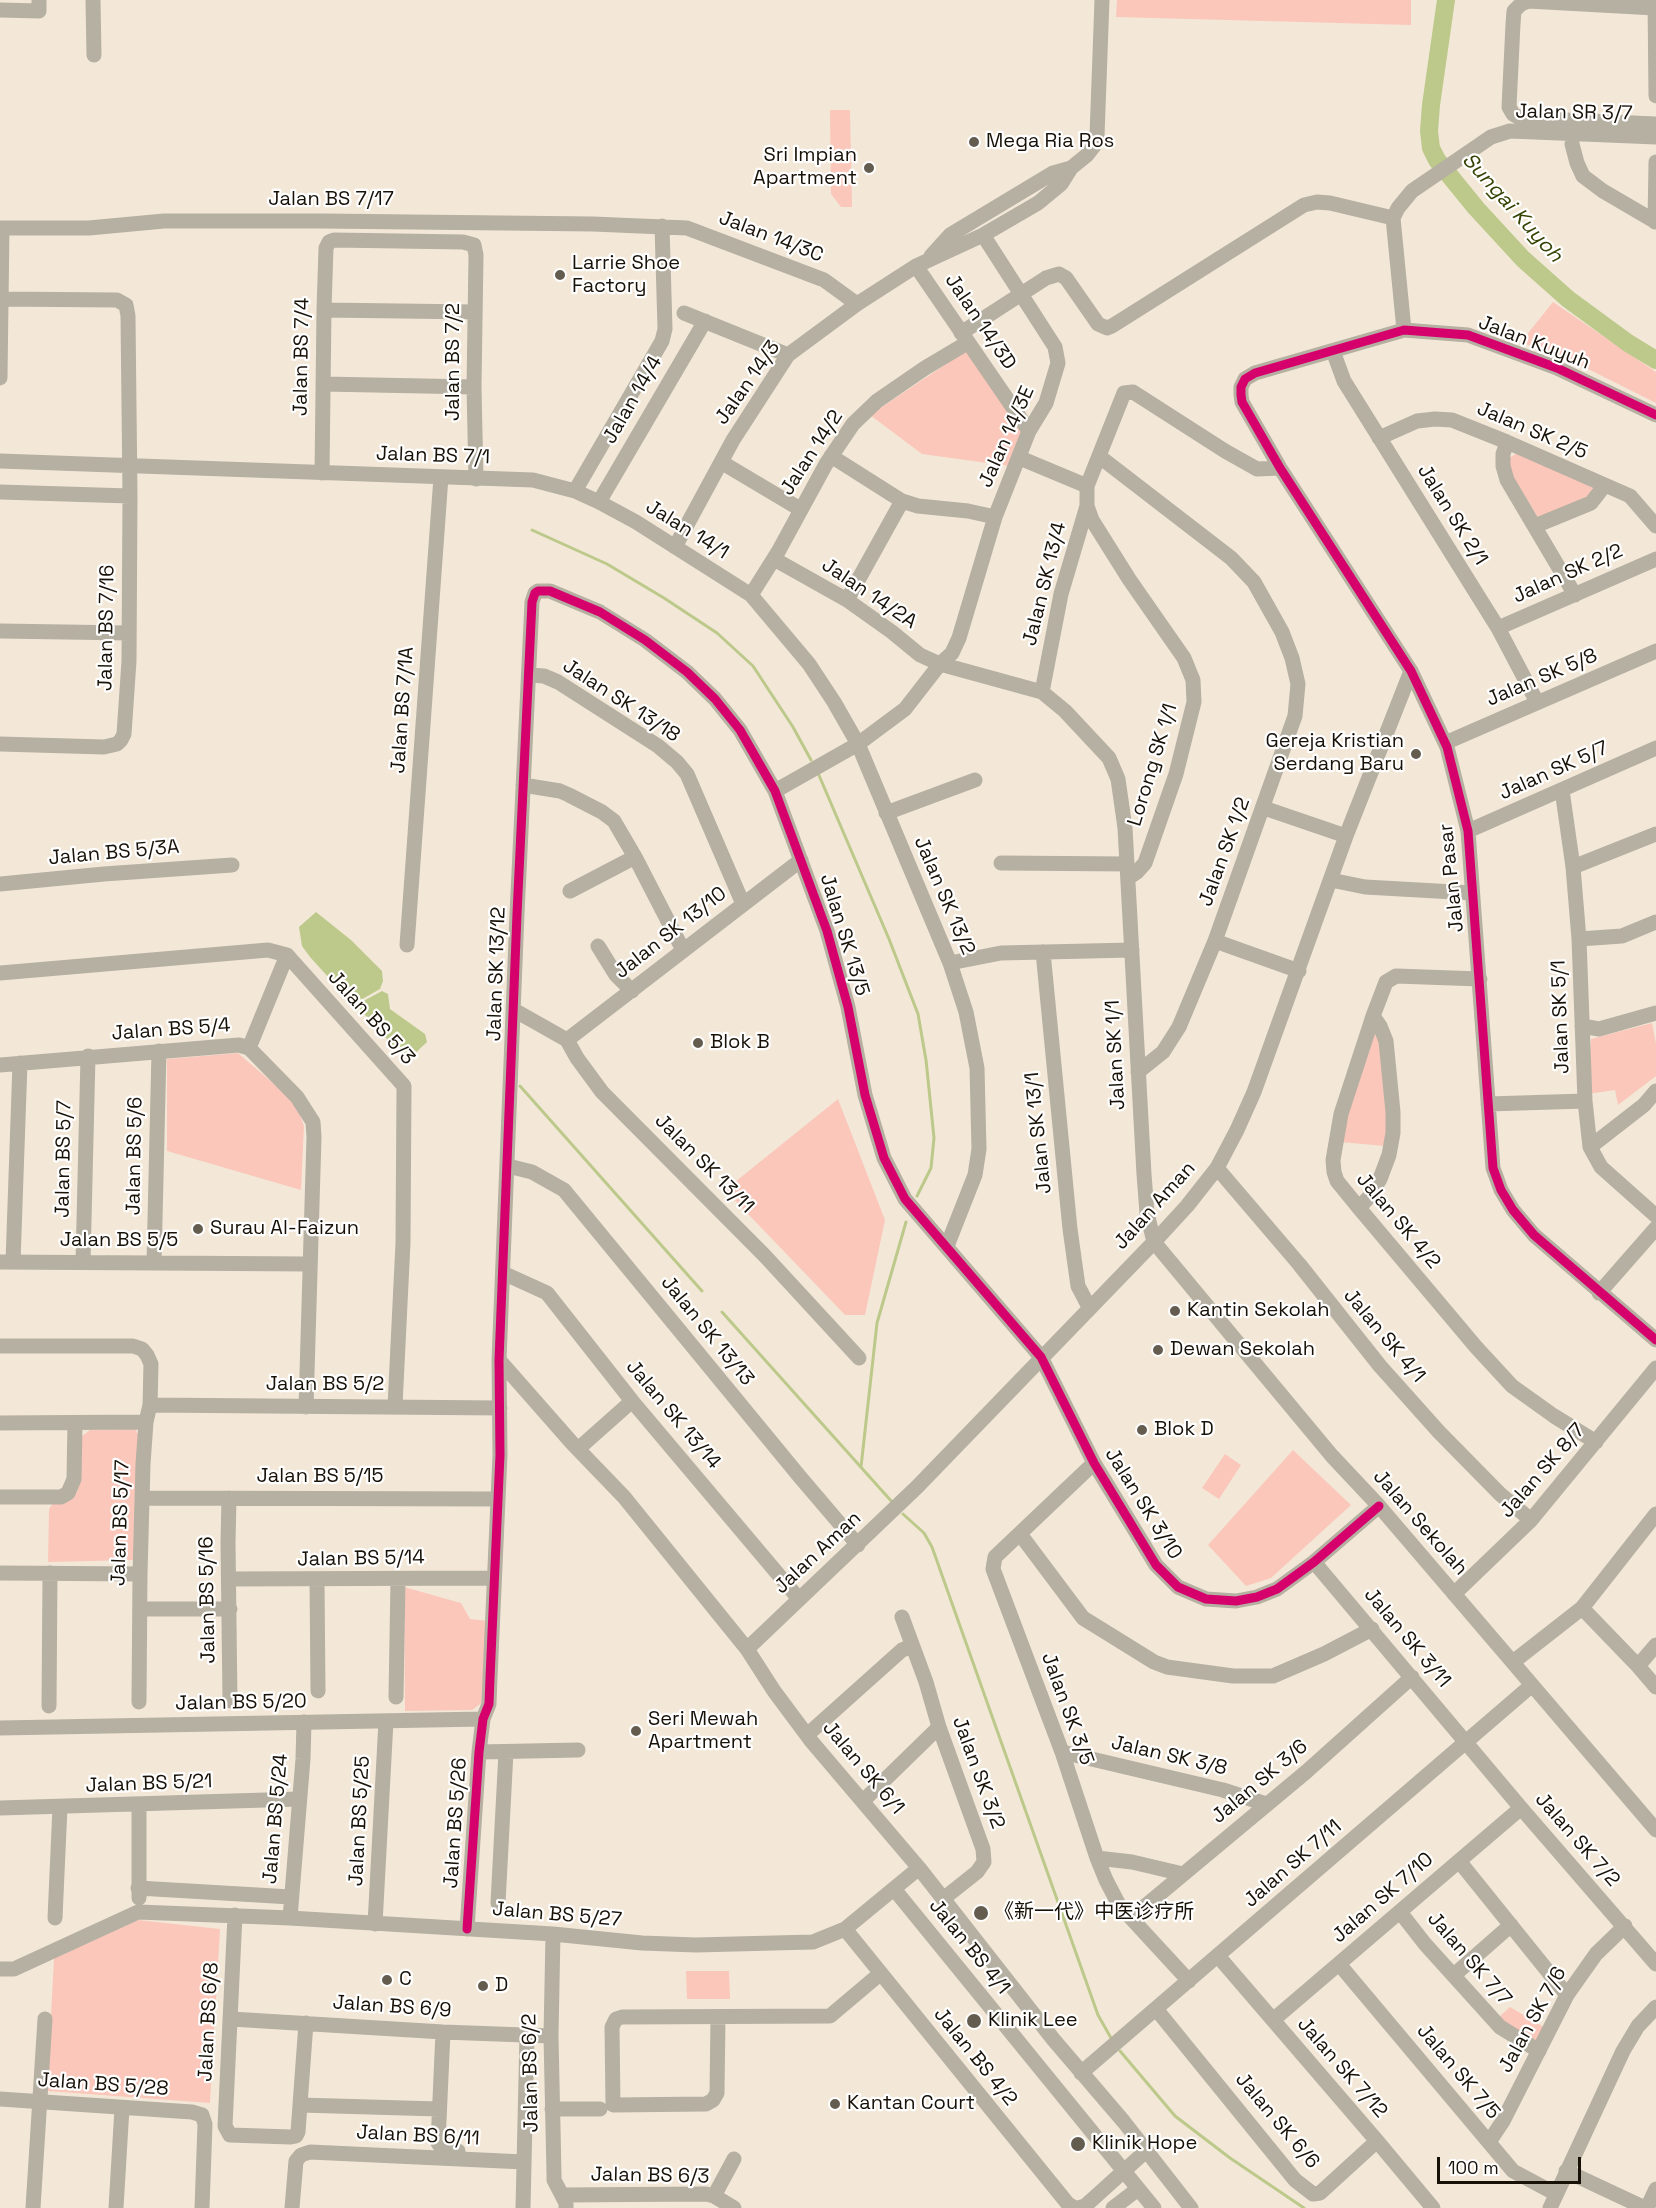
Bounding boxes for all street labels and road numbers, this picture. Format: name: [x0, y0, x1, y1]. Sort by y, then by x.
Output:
street label: Jalan SR 3/7: [1515, 100, 1633, 126]
street label: Jalan BS 7/17: [268, 188, 394, 212]
street label: Jalan 14/3C: [715, 206, 827, 268]
street label: Jalan 14/3D: [939, 270, 1021, 374]
street label: Jalan BS 7/4: [289, 298, 315, 416]
street label: Jalan BS 7/2: [442, 303, 466, 421]
street label: Jalan Kuyuh: [1475, 311, 1593, 375]
street label: Jalan 14/3: [710, 336, 786, 430]
street label: Jalan 14/4: [598, 352, 668, 448]
street label: Jalan 14/3E: [974, 383, 1040, 491]
street label: Jalan SK 2/5: [1473, 397, 1591, 465]
street label: Jalan 14/2: [776, 406, 848, 500]
street label: Jalan BS 7/1: [375, 442, 491, 470]
street label: Jalan SK 2/1: [1412, 460, 1492, 570]
street label: Jalan 14/1: [641, 495, 733, 565]
street label: Jalan SK 13/4: [1018, 520, 1072, 648]
street label: Jalan SK 2/2: [1509, 539, 1627, 609]
street label: Jalan 14/2A: [817, 553, 921, 635]
street label: Jalan BS 7/16: [94, 565, 120, 691]
street label: Jalan SK 5/8: [1483, 644, 1601, 712]
street label: Jalan BS 7/1A: [387, 646, 419, 774]
street label: Jalan SK 13/18: [558, 654, 684, 748]
street label: Lorong SK 1/1: [1123, 701, 1183, 829]
street label: Jalan SK 5/7: [1496, 736, 1612, 806]
street label: Jalan SK 1/2: [1194, 794, 1256, 910]
street label: Jalan Pasar: [1434, 822, 1470, 934]
street label: Jalan SK 13/2: [908, 833, 980, 959]
street label: Jalan BS 5/3A: [48, 835, 180, 871]
street label: Jalan SK 13/5: [814, 871, 874, 999]
street label: Jalan SK 13/10: [610, 882, 732, 984]
street label: Jalan SK 13/12: [483, 906, 511, 1042]
street label: Jalan SK 5/1: [1547, 960, 1575, 1074]
street label: Jalan BS 5/3: [322, 966, 420, 1070]
street label: Jalan SK 1/1: [1101, 999, 1131, 1111]
street label: Jalan BS 5/4: [111, 1014, 231, 1046]
street label: Jalan SK 13/1: [1021, 1071, 1057, 1195]
street label: Jalan BS 5/6: [122, 1096, 148, 1216]
street label: Jalan BS 5/7: [51, 1100, 77, 1218]
street label: Jalan SK 13/11: [649, 1109, 759, 1219]
street label: Jalan Aman: [1109, 1157, 1201, 1255]
street label: Jalan SK 4/2: [1351, 1168, 1445, 1274]
street label: Jalan BS 5/5: [60, 1229, 178, 1253]
street label: Jalan SK 13/13: [655, 1271, 759, 1391]
street label: Jalan SK 4/1: [1338, 1284, 1430, 1388]
street label: Jalan SK 13/14: [620, 1356, 726, 1474]
street label: Jalan BS 5/2: [266, 1373, 384, 1397]
street label: Jalan SK 8/7: [1495, 1419, 1591, 1523]
street label: Jalan SK 3/10: [1099, 1444, 1187, 1564]
street label: Jalan BS 5/17: [107, 1459, 135, 1587]
street label: Jalan BS 5/15: [256, 1465, 384, 1489]
street label: Jalan Sekolah: [1368, 1465, 1472, 1581]
street label: Jalan Aman: [770, 1507, 866, 1599]
street label: Jalan BS 5/16: [195, 1536, 221, 1664]
street label: Jalan BS 5/14: [297, 1546, 425, 1572]
street label: Jalan SK 3/11: [1358, 1583, 1456, 1693]
street label: Jalan SK 3/5: [1036, 1650, 1098, 1768]
street label: Jalan BS 5/20: [175, 1690, 307, 1716]
street label: Jalan SK 3/2: [947, 1714, 1009, 1832]
street label: Jalan SK 6/1: [817, 1717, 909, 1819]
street label: Jalan SK 3/8: [1109, 1731, 1229, 1781]
street label: Jalan SK 3/6: [1207, 1735, 1313, 1829]
street label: Jalan BS 5/24: [258, 1753, 294, 1885]
street label: Jalan BS 5/25: [345, 1755, 375, 1887]
street label: Jalan BS 5/26: [439, 1757, 473, 1889]
street label: Jalan BS 5/21: [85, 1770, 213, 1798]
street label: Jalan SK 7/2: [1530, 1788, 1624, 1892]
street label: Jalan SK 7/11: [1239, 1815, 1347, 1913]
street label: Jalan SK 7/10: [1328, 1848, 1438, 1948]
street label: Jalan BS 4/1: [923, 1895, 1015, 1999]
street label: Jalan BS 5/27: [491, 1897, 623, 1933]
street label: Jalan SK 7/7: [1422, 1907, 1516, 2011]
street label: Jalan BS 6/8: [194, 1962, 224, 2082]
street label: Jalan SK 7/6: [1494, 1963, 1572, 2077]
street label: Jalan BS 6/9: [332, 1991, 452, 2023]
street label: Jalan BS 4/2: [928, 2003, 1022, 2111]
street label: Jalan BS 6/2: [518, 2013, 544, 2133]
street label: Jalan SK 7/12: [1292, 2013, 1392, 2123]
street label: Jalan SK 7/5: [1411, 2019, 1505, 2125]
street label: Jalan BS 5/28: [37, 2068, 169, 2102]
street label: Jalan SK 6/6: [1230, 2068, 1324, 2174]
street label: Jalan BS 6/11: [356, 2121, 480, 2151]
street label: Jalan BS 6/3: [590, 2163, 710, 2189]

